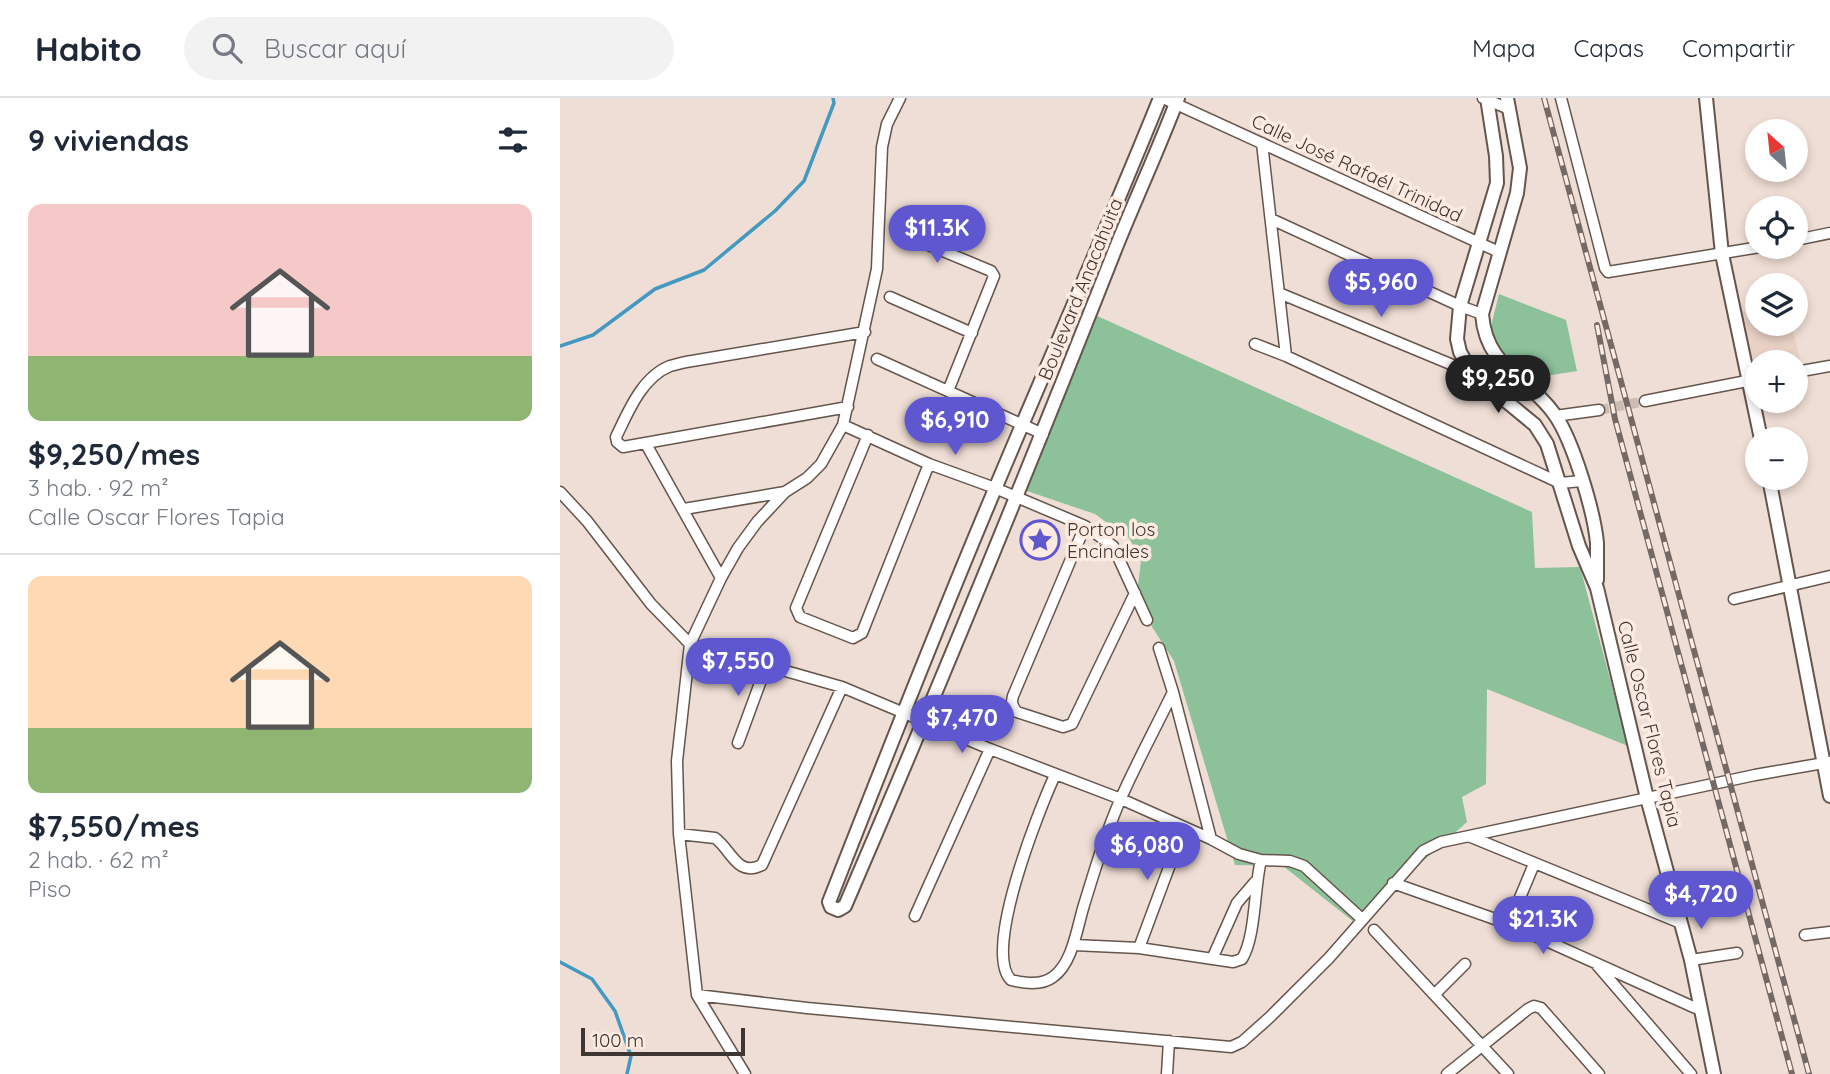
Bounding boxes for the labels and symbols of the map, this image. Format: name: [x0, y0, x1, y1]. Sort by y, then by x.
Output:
street label: Calle José Rafaél Trinidad: [1248, 109, 1466, 227]
north arrow: [1745, 119, 1808, 182]
street label: Boulevard Anacahuita: [1032, 194, 1128, 384]
pin: $11.3K: [880, 206, 994, 265]
pin: $5,960: [1324, 260, 1438, 319]
pin: $9,250: [1441, 356, 1555, 415]
pin: $6,910: [898, 398, 1012, 457]
place label: Porton los Encinales: [1067, 517, 1156, 563]
place icon: Porton los Encinales: [1019, 519, 1061, 561]
street label: Calle Oscar Flores Tapia: [1613, 618, 1687, 830]
pin: $7,550: [681, 638, 795, 698]
pin: $7,470: [905, 696, 1019, 755]
pin: $6,080: [1090, 822, 1204, 882]
pin: $4,720: [1644, 872, 1758, 931]
pin: $21.3K: [1486, 896, 1600, 956]
scale bar: [581, 1025, 746, 1057]

